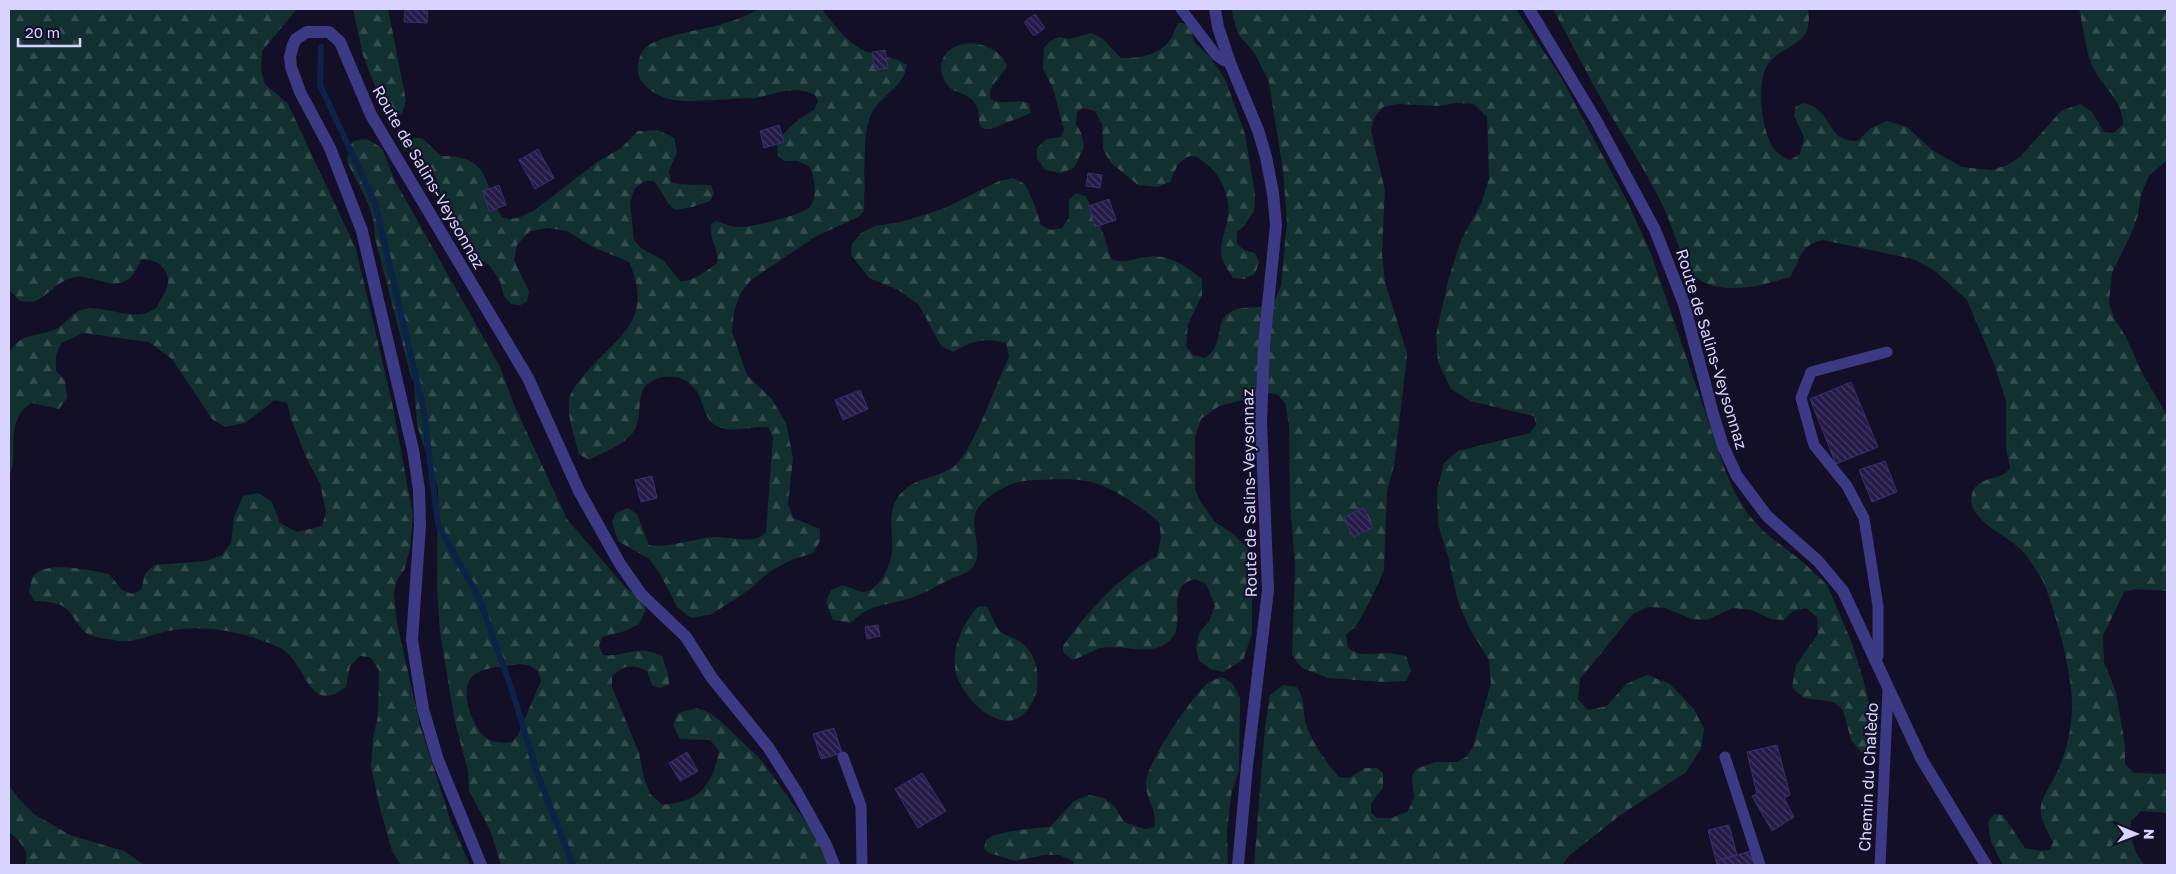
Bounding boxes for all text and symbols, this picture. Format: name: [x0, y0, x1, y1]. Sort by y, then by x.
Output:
scale bar: [18, 15, 80, 47]
text: 20 m: [25, 23, 60, 41]
street label: Route de Salins-Veysonnaz: [368, 82, 490, 272]
street label: Route de Salins-Veysonnaz: [1672, 246, 1752, 452]
street label: Route de Salins-Veysonnaz: [1237, 389, 1261, 597]
street label: Chemin du Chalèdo: [1854, 702, 1882, 852]
north arrow: [2111, 809, 2161, 859]
text: N: [2141, 829, 2158, 840]

